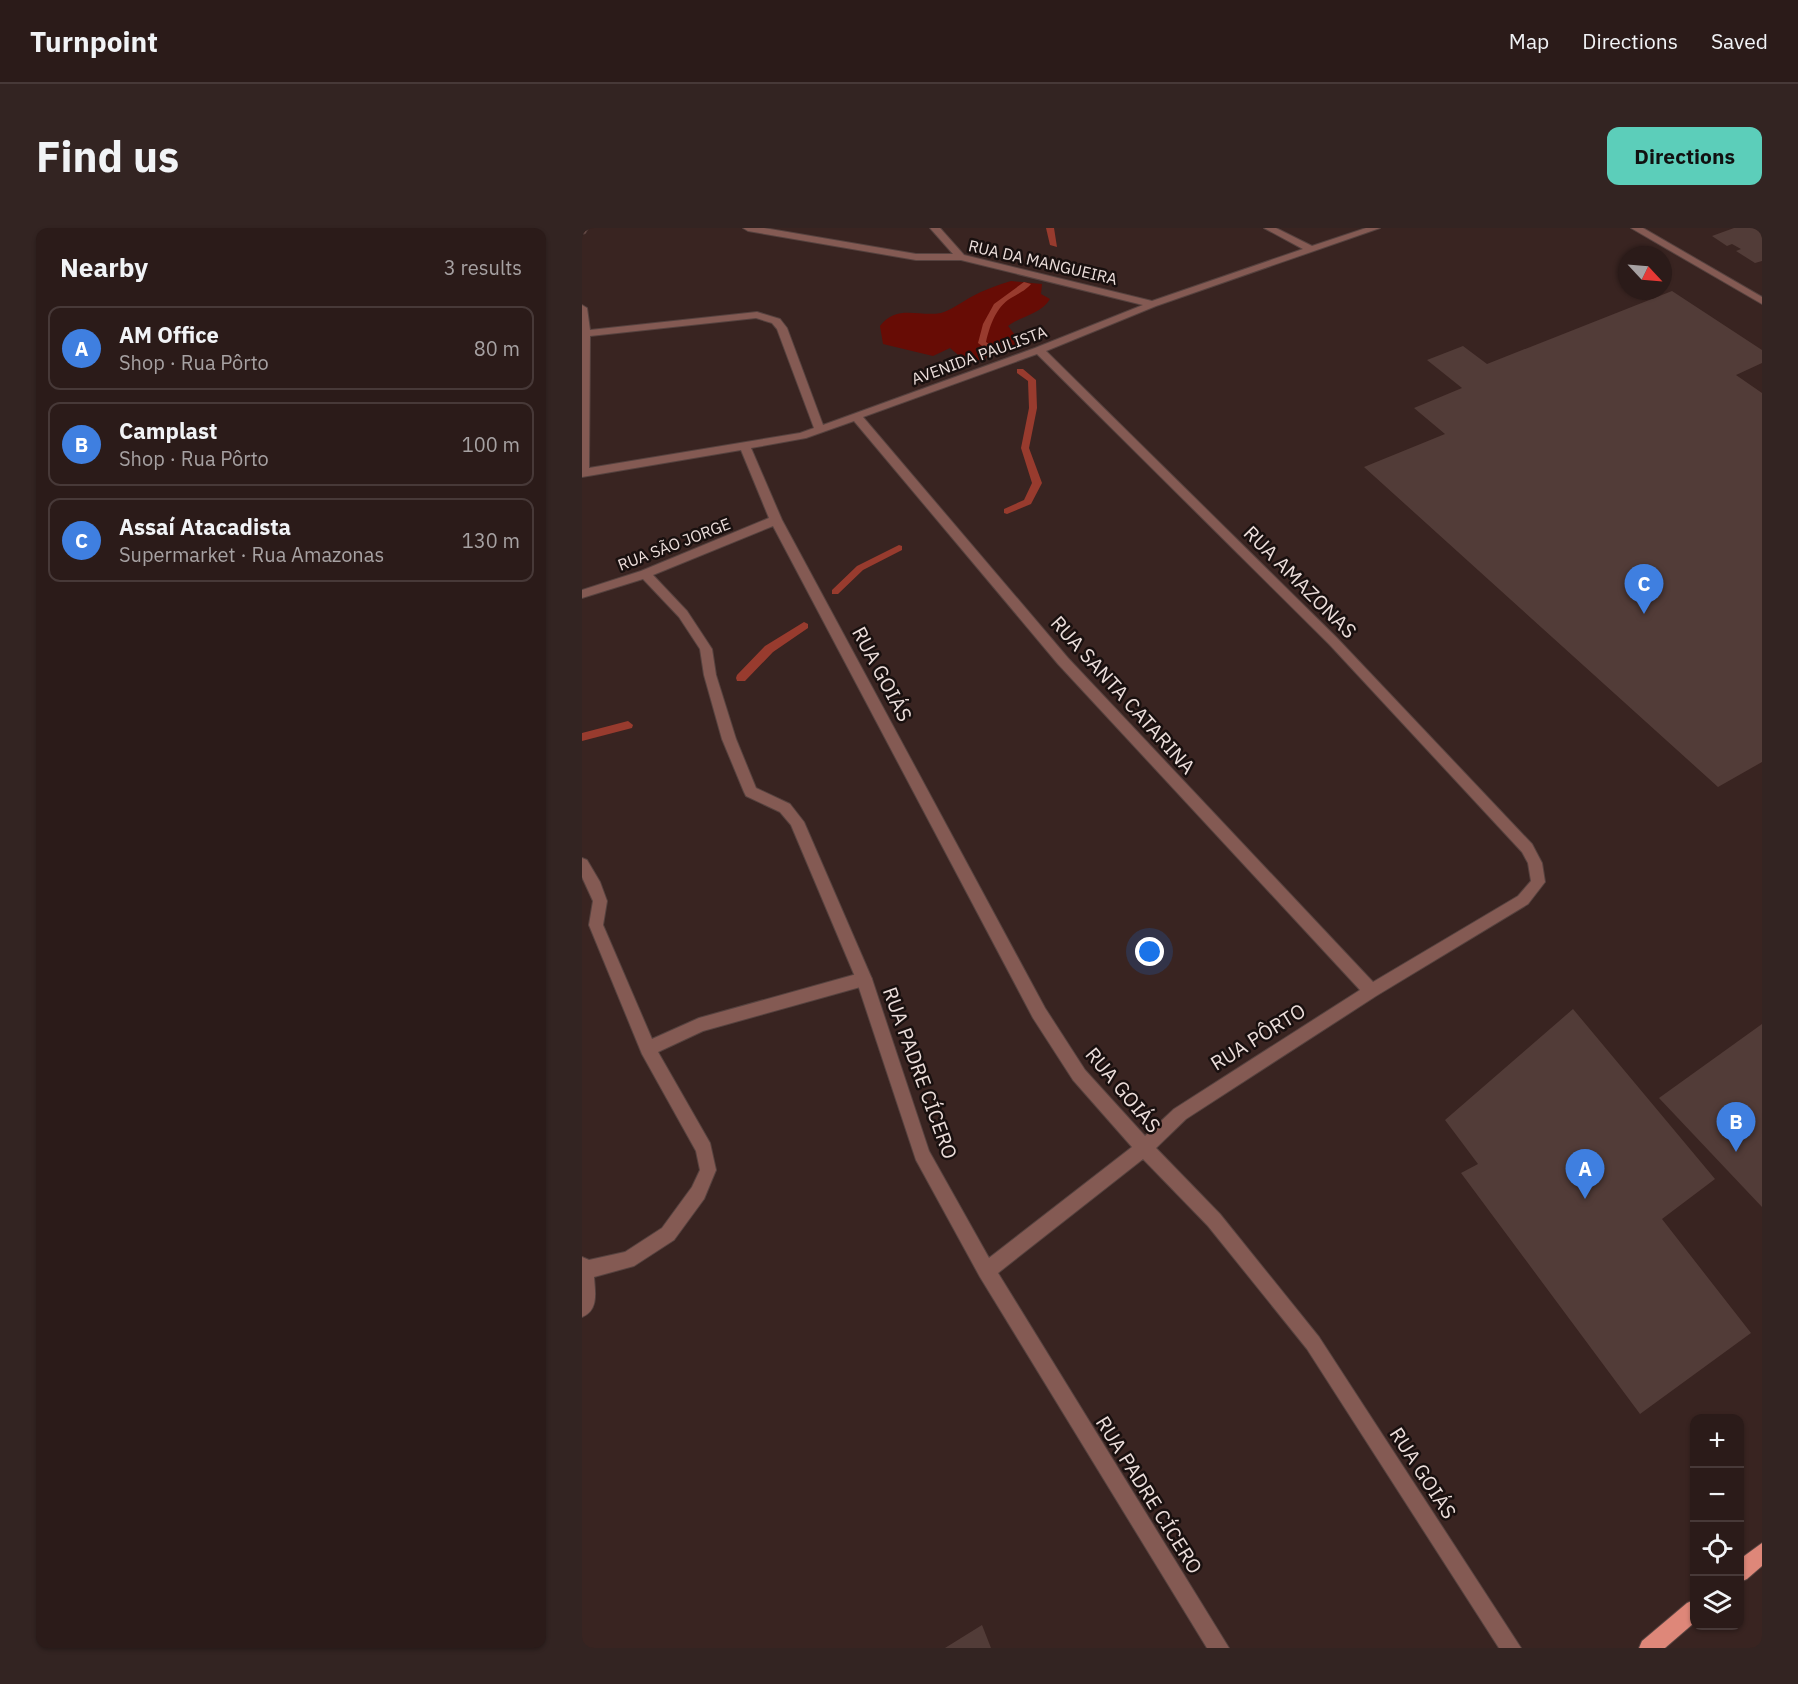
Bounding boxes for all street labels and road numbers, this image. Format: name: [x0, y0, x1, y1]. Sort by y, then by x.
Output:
street label: RUA DA MANGUEIRA: [967, 235, 1119, 289]
street label: AVENIDA PAULISTA: [909, 321, 1049, 389]
street label: RUA SÃO JORGE: [615, 513, 733, 575]
street label: RUA AMAZONAS: [1238, 519, 1363, 644]
street label: RUA SANTA CATARINA: [1045, 610, 1202, 780]
street label: RUA GOIÁS: [846, 622, 919, 726]
street label: RUA PADRE CÍCERO: [877, 983, 964, 1163]
street label: RUA PÔRTO: [1205, 997, 1310, 1076]
street label: RUA GOIÁS: [1080, 1041, 1167, 1138]
street label: RUA PADRE CÍCERO: [1090, 1411, 1209, 1579]
street label: RUA GOIÁS: [1384, 1422, 1463, 1524]

